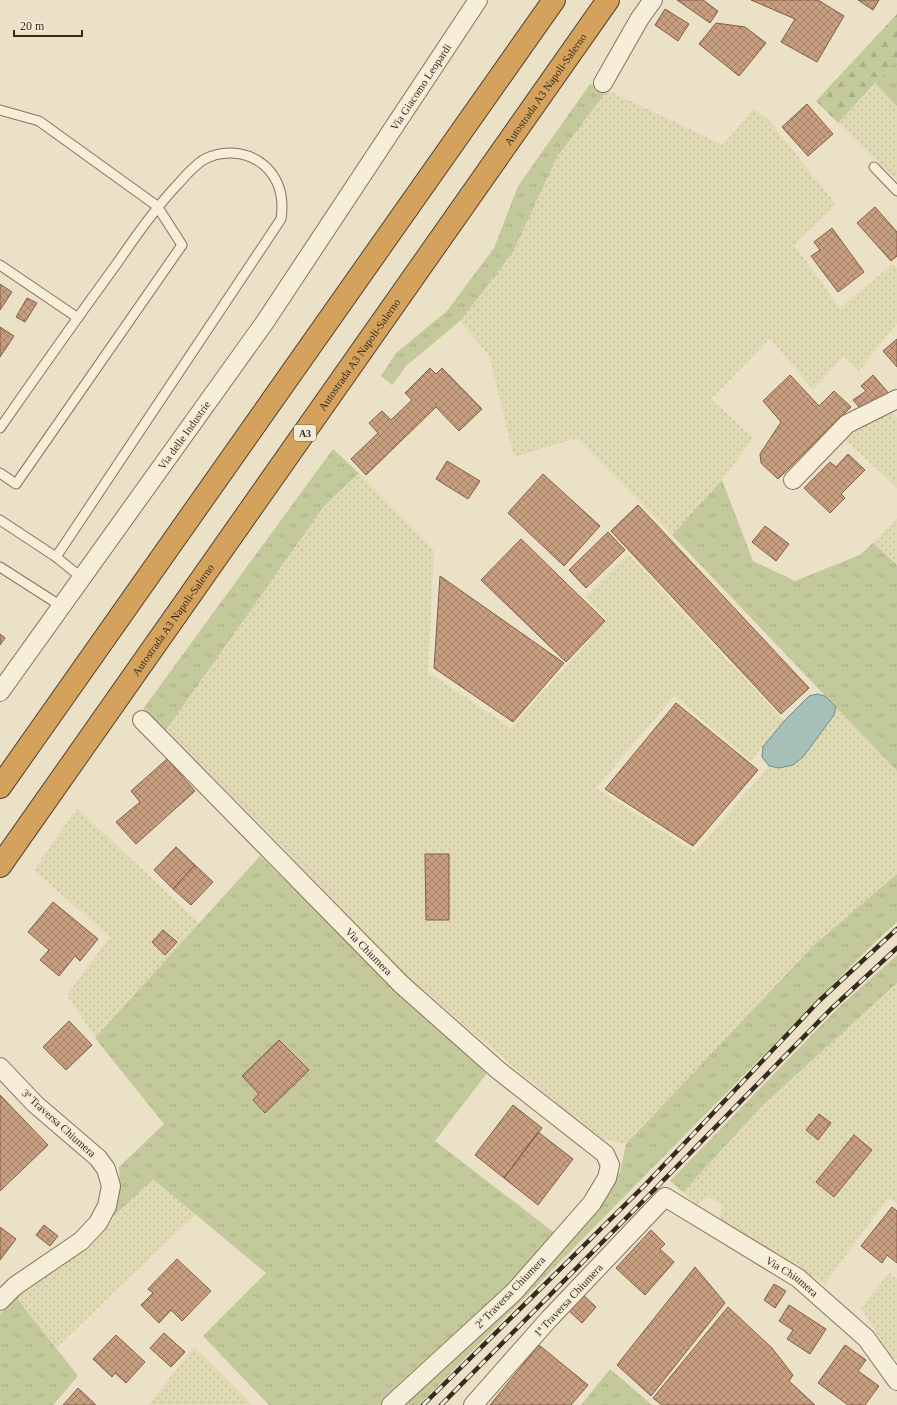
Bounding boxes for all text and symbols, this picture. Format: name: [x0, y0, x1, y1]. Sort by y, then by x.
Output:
scale bar: [14, 12, 82, 38]
text: 20 m: [20, 19, 45, 33]
street label: Autostrada A3 Napoli-Salerno: [502, 31, 589, 148]
street label: Via Giacomo Leopardi: [388, 42, 453, 132]
street label: Autostrada A3 Napoli-Salerno: [316, 296, 403, 413]
street label: Via delle Industrie: [155, 398, 213, 472]
road number: A3: [294, 425, 316, 441]
street label: Autostrada A3 Napoli-Salerno: [130, 561, 217, 678]
street label: Via Chiumera: [343, 925, 395, 977]
street label: 3ª Traversa Chiumera: [20, 1087, 99, 1159]
street label: 2ª Traversa Chiumera: [473, 1253, 547, 1330]
street label: Via Chiumera: [764, 1254, 821, 1299]
street label: 1ª Traversa Chiumera: [531, 1261, 605, 1339]

